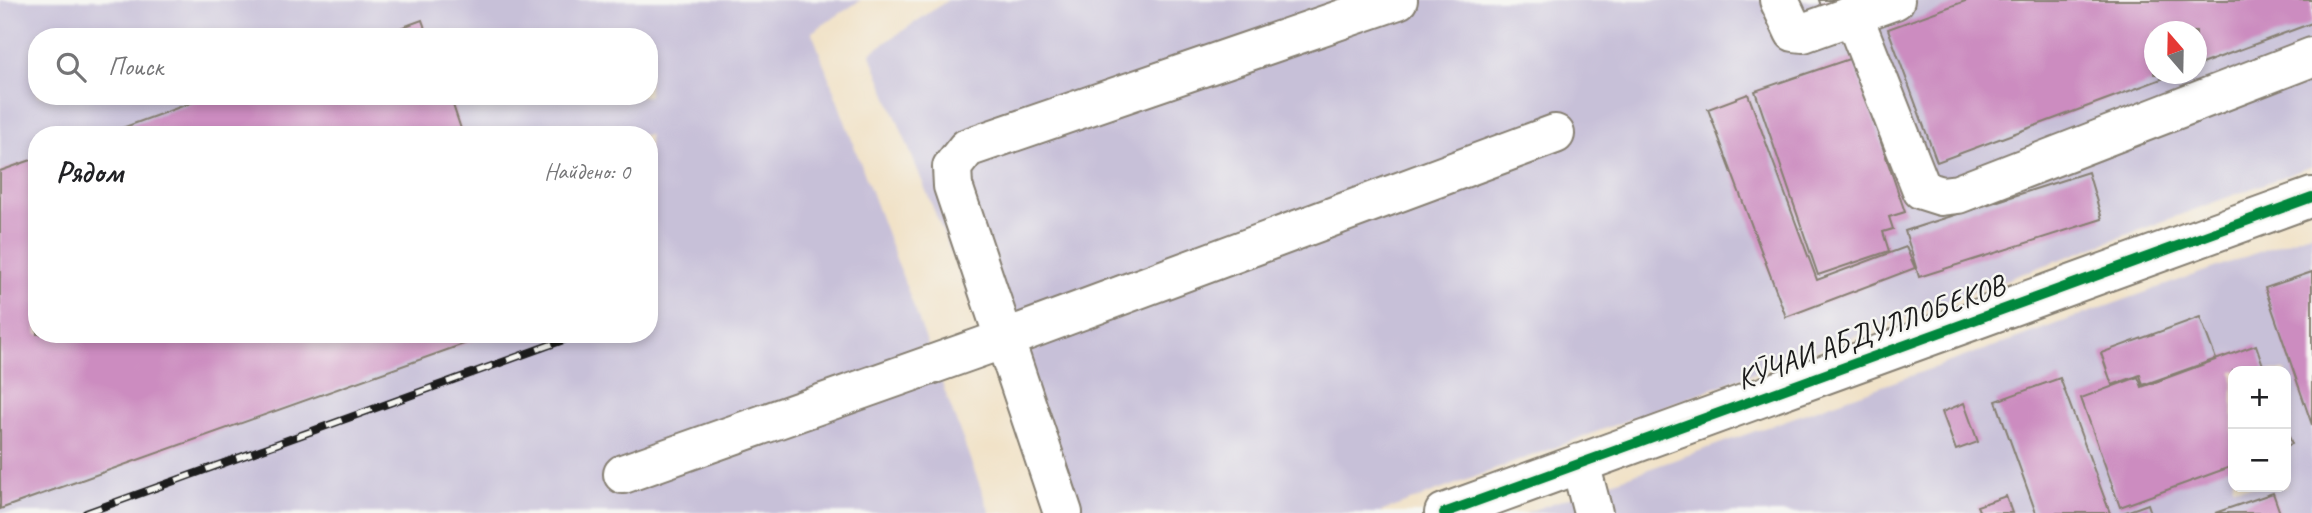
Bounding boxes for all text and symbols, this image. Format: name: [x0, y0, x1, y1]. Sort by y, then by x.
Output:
north arrow: [2144, 21, 2207, 84]
search box: [28, 28, 658, 105]
icon: search: [52, 48, 90, 86]
text: Поиск: [108, 50, 163, 83]
text: Рядом: [56, 153, 123, 191]
text: Найдено: 0: [544, 157, 630, 186]
street label: КӮЧАИ АБДУЛЛОБЕКОВ: [1731, 265, 2012, 398]
map controls: [2228, 366, 2291, 492]
button: +: [2228, 366, 2291, 429]
button: −: [2228, 429, 2291, 492]

